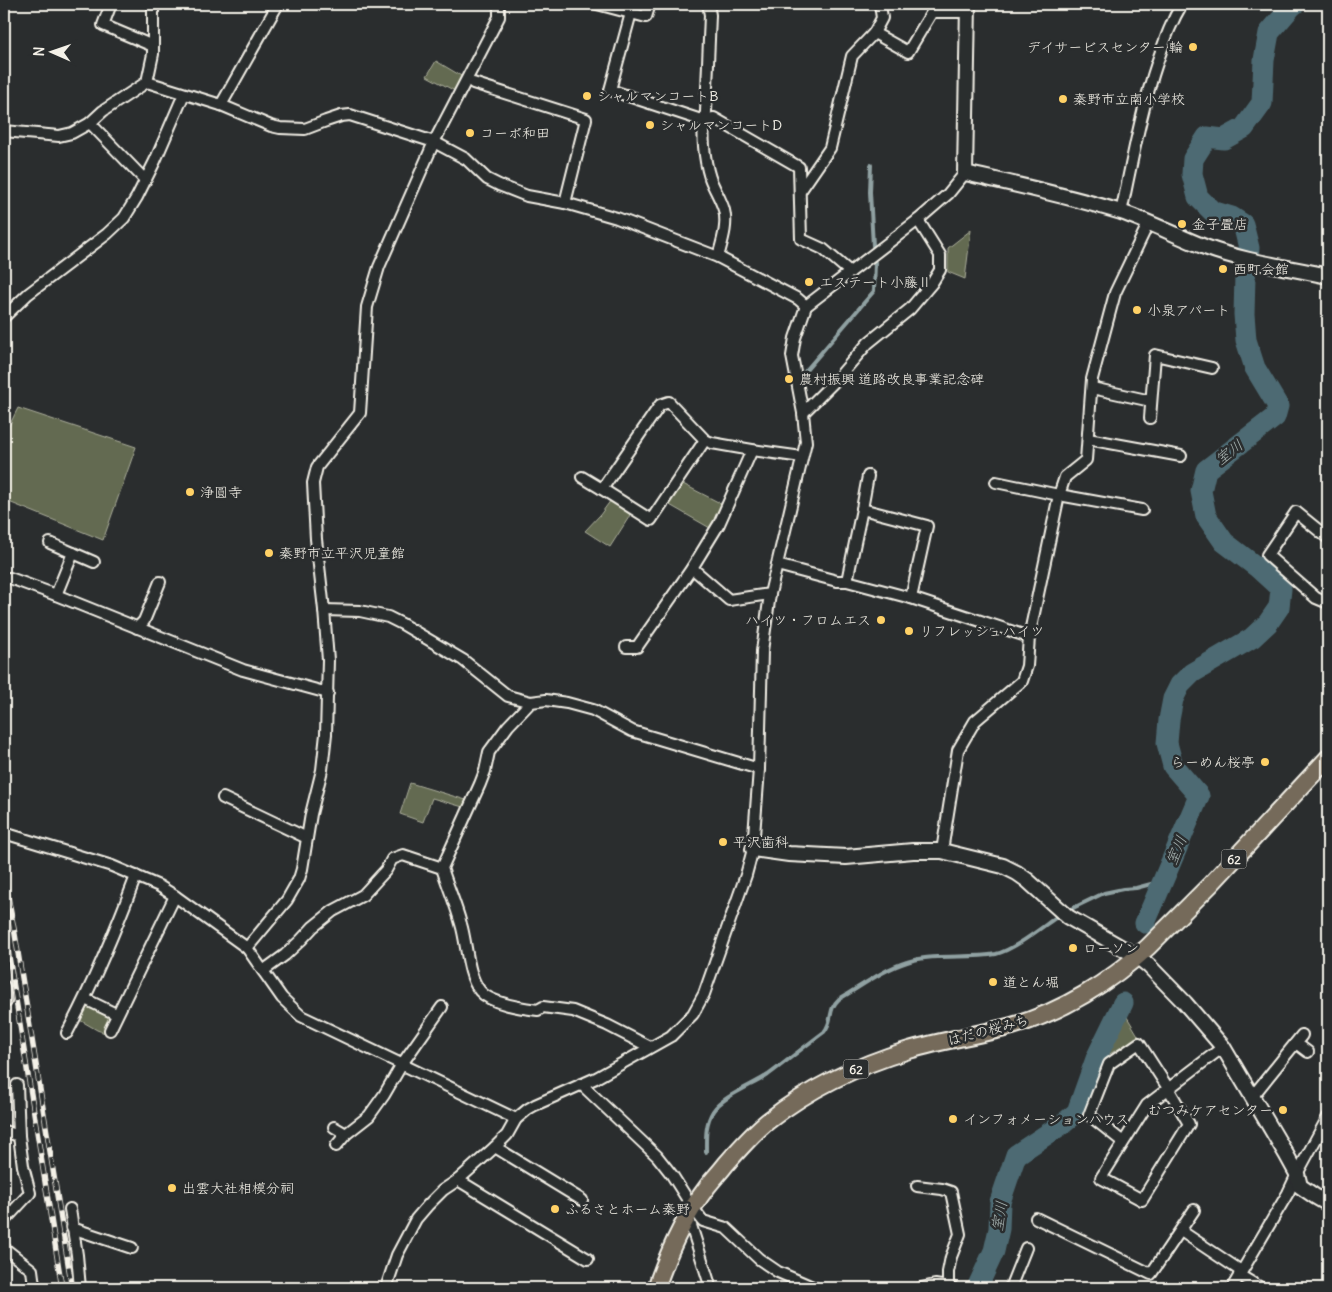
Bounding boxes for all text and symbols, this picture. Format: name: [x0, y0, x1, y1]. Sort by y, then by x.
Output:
north arrow: [28, 28, 78, 78]
place label: デイサービスセンター 輪: [1027, 38, 1183, 56]
marker: デイサービスセンター 輪: [1187, 41, 1199, 53]
text: N: [30, 46, 48, 57]
place label: シャルマンコートB: [597, 87, 718, 105]
marker: シャルマンコートB: [581, 90, 593, 102]
place label: 秦野市立南小学校: [1073, 90, 1185, 108]
marker: 秦野市立南小学校: [1057, 93, 1069, 105]
place label: シャルマンコートD: [660, 116, 782, 134]
marker: シャルマンコートD: [644, 119, 656, 131]
place label: コーポ和田: [480, 124, 550, 142]
marker: コーポ和田: [464, 127, 476, 139]
place label: 金子畳店: [1192, 215, 1248, 233]
marker: 金子畳店: [1176, 218, 1188, 230]
place label: 西町会館: [1233, 260, 1289, 278]
marker: 西町会館: [1217, 263, 1229, 275]
place label: エステート小藤Ⅱ: [819, 273, 932, 291]
marker: エステート小藤Ⅱ: [803, 276, 815, 288]
place label: 小泉アパート: [1147, 301, 1230, 319]
marker: 小泉アパート: [1131, 304, 1143, 316]
place label: 農村振興 道路改良事業記念碑: [799, 370, 984, 388]
marker: 農村振興 道路改良事業記念碑: [783, 373, 795, 385]
water label: 室川: [1211, 435, 1247, 469]
place label: 浄圓寺: [200, 483, 242, 501]
marker: 浄圓寺: [184, 486, 196, 498]
place label: 秦野市立平沢児童館: [279, 544, 405, 562]
marker: 秦野市立平沢児童館: [263, 547, 275, 559]
place label: ハイツ・フロムエス: [745, 611, 871, 629]
marker: ハイツ・フロムエス: [875, 614, 887, 626]
place label: リフレッシュハイツ: [919, 622, 1044, 640]
marker: リフレッシュハイツ: [903, 625, 915, 637]
place label: らーめん桜亭: [1171, 753, 1255, 771]
marker: らーめん桜亭: [1259, 756, 1271, 768]
water label: 室川: [1161, 832, 1191, 868]
place label: 平沢歯科: [733, 833, 789, 851]
marker: 平沢歯科: [717, 836, 729, 848]
road number: 62: [1222, 850, 1246, 869]
place label: ローソン: [1083, 939, 1139, 957]
marker: ローソン: [1067, 942, 1079, 954]
place label: 道とん堀: [1003, 973, 1059, 991]
marker: 道とん堀: [987, 976, 999, 988]
street label: はだの桜みち: [945, 1011, 1031, 1049]
road number: 62: [844, 1060, 868, 1078]
place label: むつみケアセンター: [1148, 1101, 1273, 1119]
marker: むつみケアセンター: [1277, 1104, 1289, 1116]
place label: インフォメーションハウス: [963, 1110, 1129, 1128]
marker: インフォメーションハウス: [947, 1113, 959, 1125]
place label: 出雲大社相模分祠: [182, 1179, 294, 1197]
marker: 出雲大社相模分祠: [166, 1182, 178, 1194]
place label: ふるさとホーム秦野: [565, 1200, 690, 1218]
water label: 室川: [987, 1200, 1011, 1232]
marker: ふるさとホーム秦野: [549, 1203, 561, 1215]

